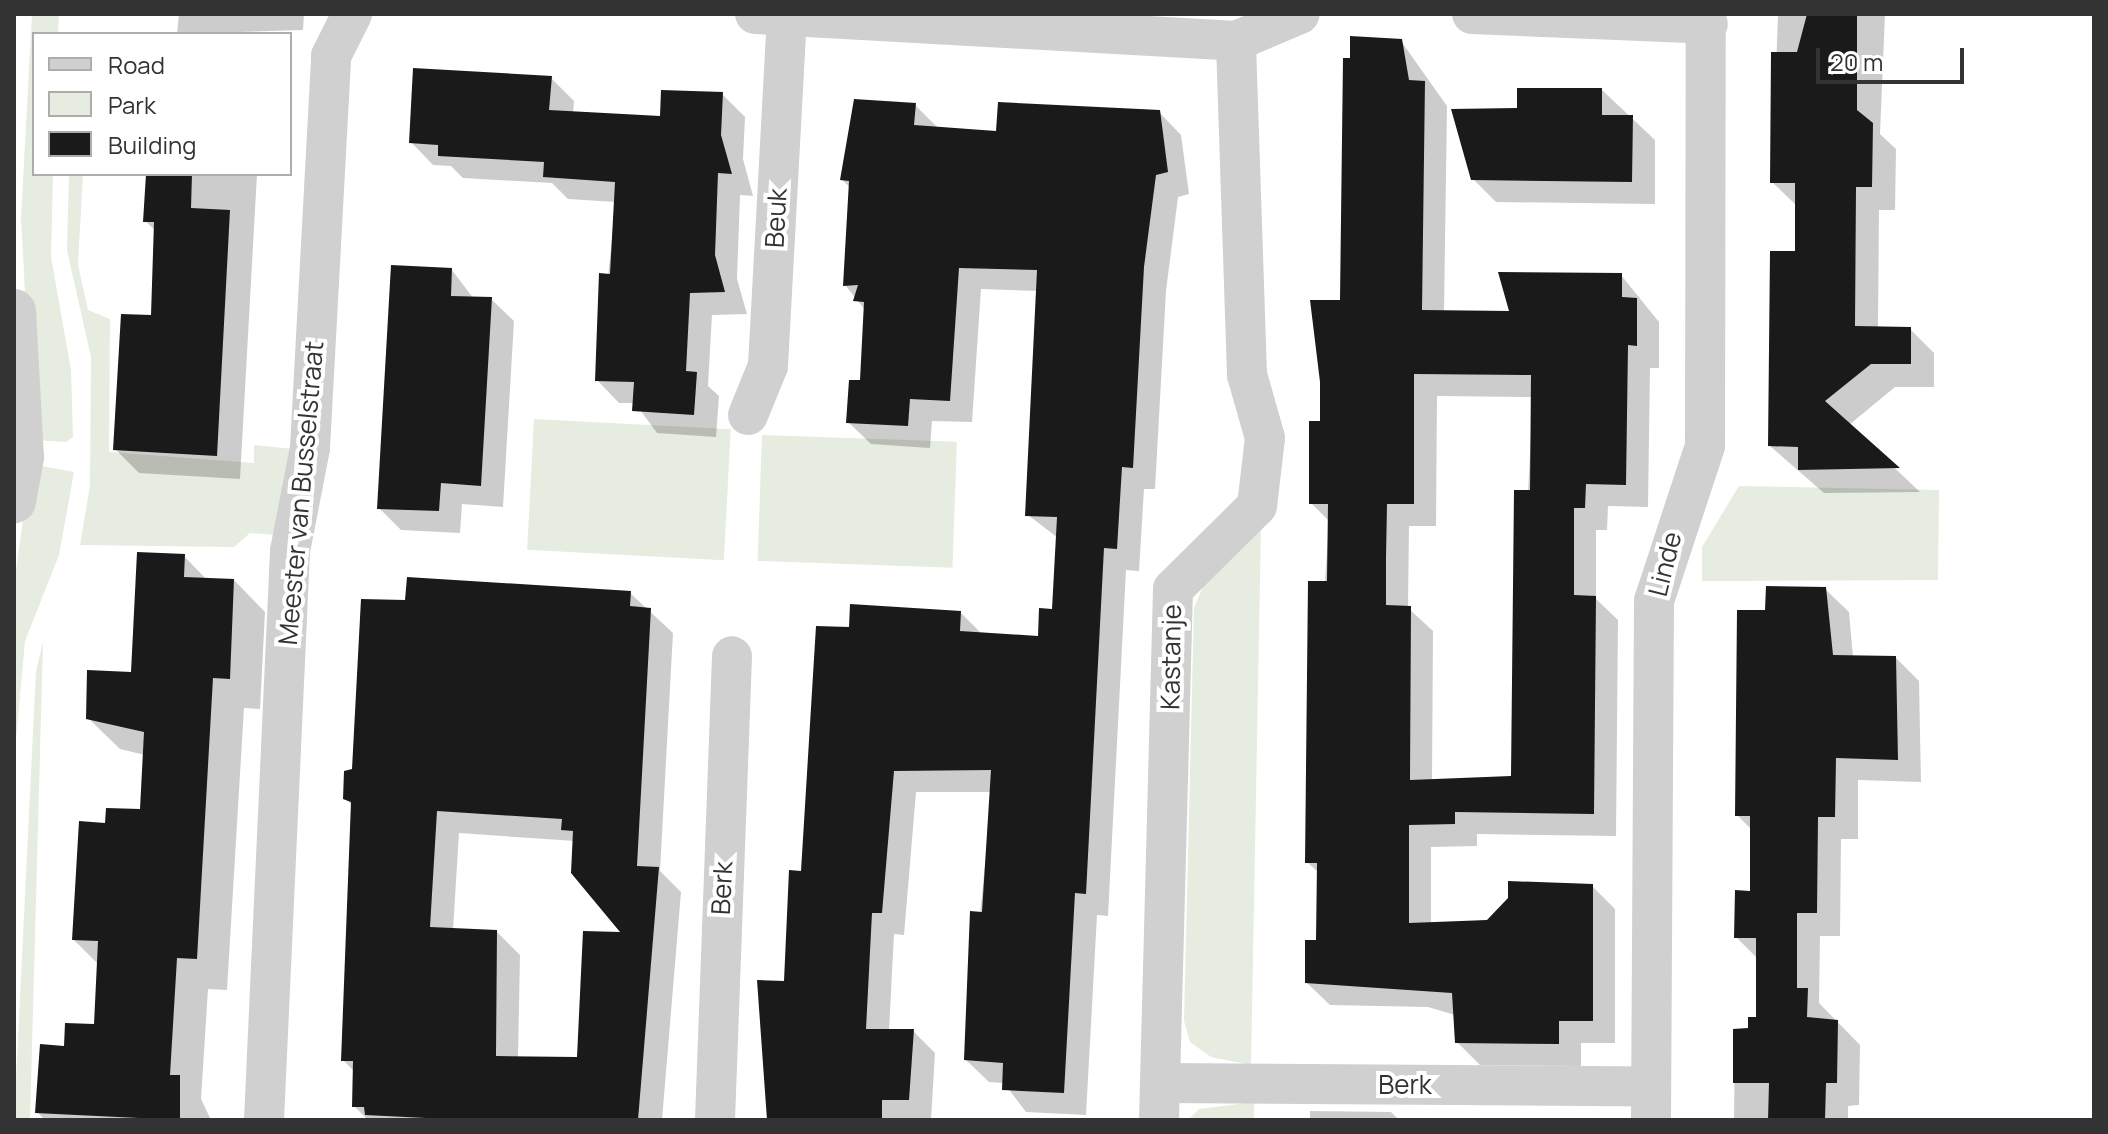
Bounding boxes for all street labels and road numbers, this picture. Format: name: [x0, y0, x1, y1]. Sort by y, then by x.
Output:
street label: Beuk: [759, 187, 793, 249]
street label: Meester van Busselstraat: [272, 340, 330, 646]
street label: Linde: [1642, 529, 1688, 599]
street label: Kastanje: [1154, 604, 1188, 710]
street label: Berk: [705, 861, 739, 915]
street label: Berk: [1378, 1069, 1432, 1101]

